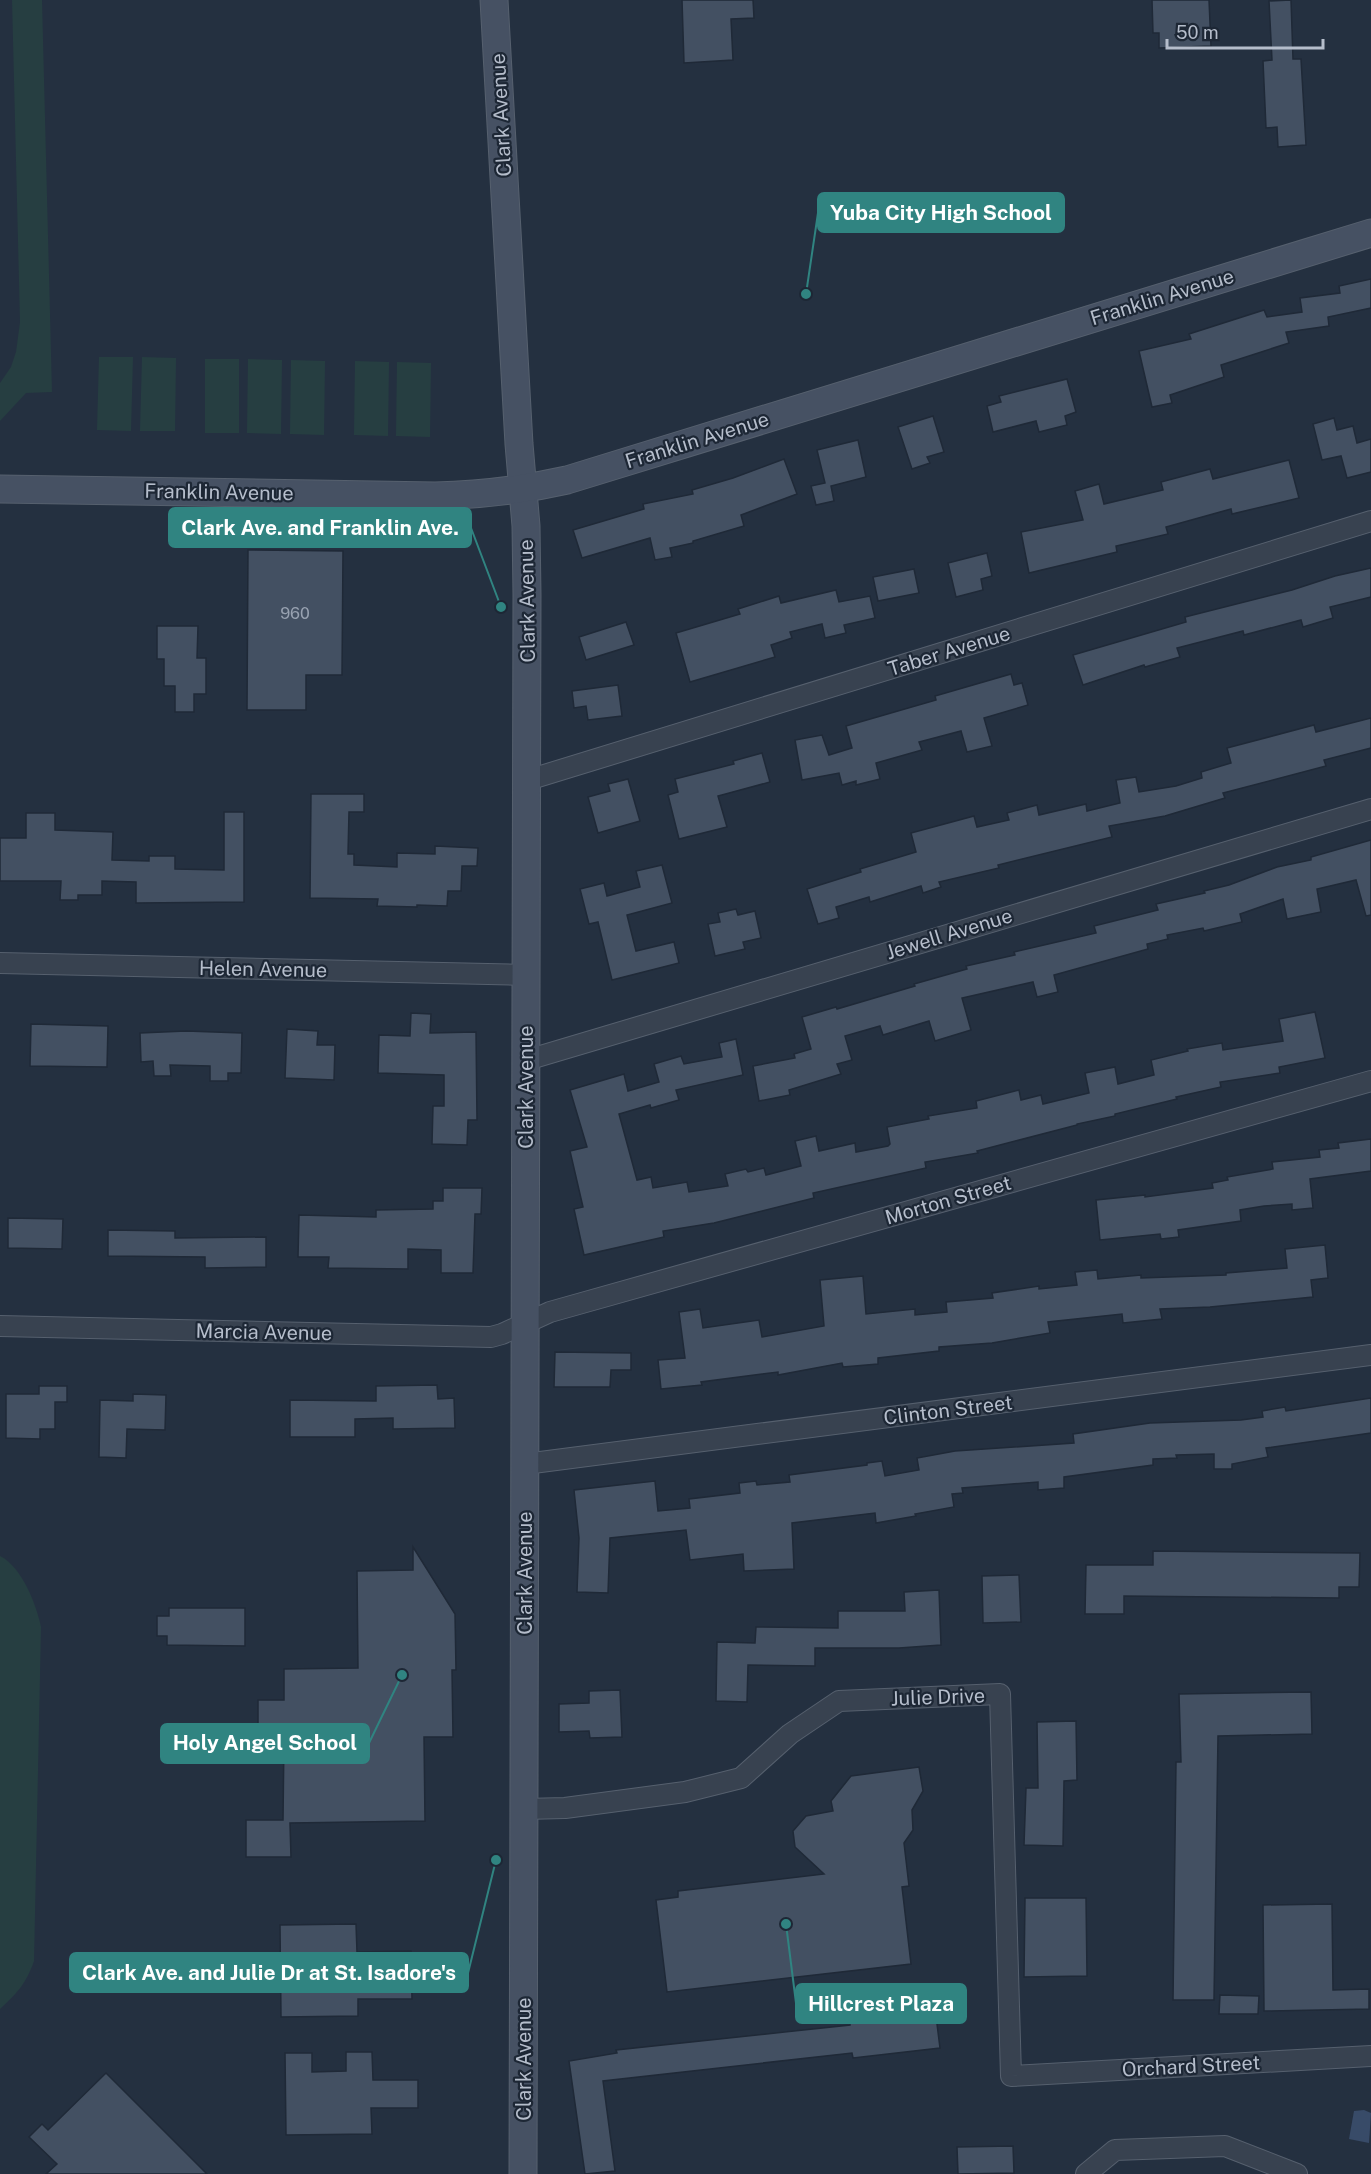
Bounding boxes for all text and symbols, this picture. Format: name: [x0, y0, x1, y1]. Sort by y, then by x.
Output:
scale bar: [1167, 12, 1323, 50]
text: 50 m: [1176, 22, 1219, 43]
street label: Clark Avenue: [486, 53, 516, 177]
callout: Yuba City High School: [818, 193, 1064, 232]
text: Yuba City High School: [830, 200, 1052, 225]
street label: Franklin Avenue: [1087, 264, 1237, 330]
street label: Franklin Avenue: [622, 407, 772, 473]
street label: Franklin Avenue: [144, 479, 294, 505]
callout: Clark Ave. and Franklin Ave.: [169, 508, 471, 547]
text: Clark Ave. and Franklin Ave.: [181, 515, 459, 540]
street label: Clark Avenue: [514, 539, 540, 663]
house number: 960: [280, 604, 310, 623]
street label: Taber Avenue: [885, 621, 1013, 681]
street label: Jewell Avenue: [883, 903, 1015, 965]
street label: Helen Avenue: [199, 956, 327, 982]
street label: Clark Avenue: [514, 1025, 538, 1149]
street label: Morton Street: [882, 1171, 1014, 1229]
street label: Marcia Avenue: [195, 1319, 333, 1345]
street label: Clinton Street: [882, 1390, 1014, 1430]
street label: Clark Avenue: [513, 1511, 537, 1635]
street label: Julie Drive: [890, 1683, 986, 1711]
callout: Holy Angel School: [161, 1724, 369, 1763]
text: Holy Angel School: [173, 1730, 357, 1755]
callout: Clark Ave. and Julie Dr at St. Isadore's: [70, 1953, 468, 1992]
text: Clark Ave. and Julie Dr at St. Isadore's: [82, 1960, 456, 1985]
callout: Hillcrest Plaza: [796, 1984, 966, 2023]
text: Hillcrest Plaza: [808, 1991, 954, 2016]
street label: Clark Avenue: [512, 1997, 536, 2121]
street label: Orchard Street: [1121, 2050, 1261, 2082]

